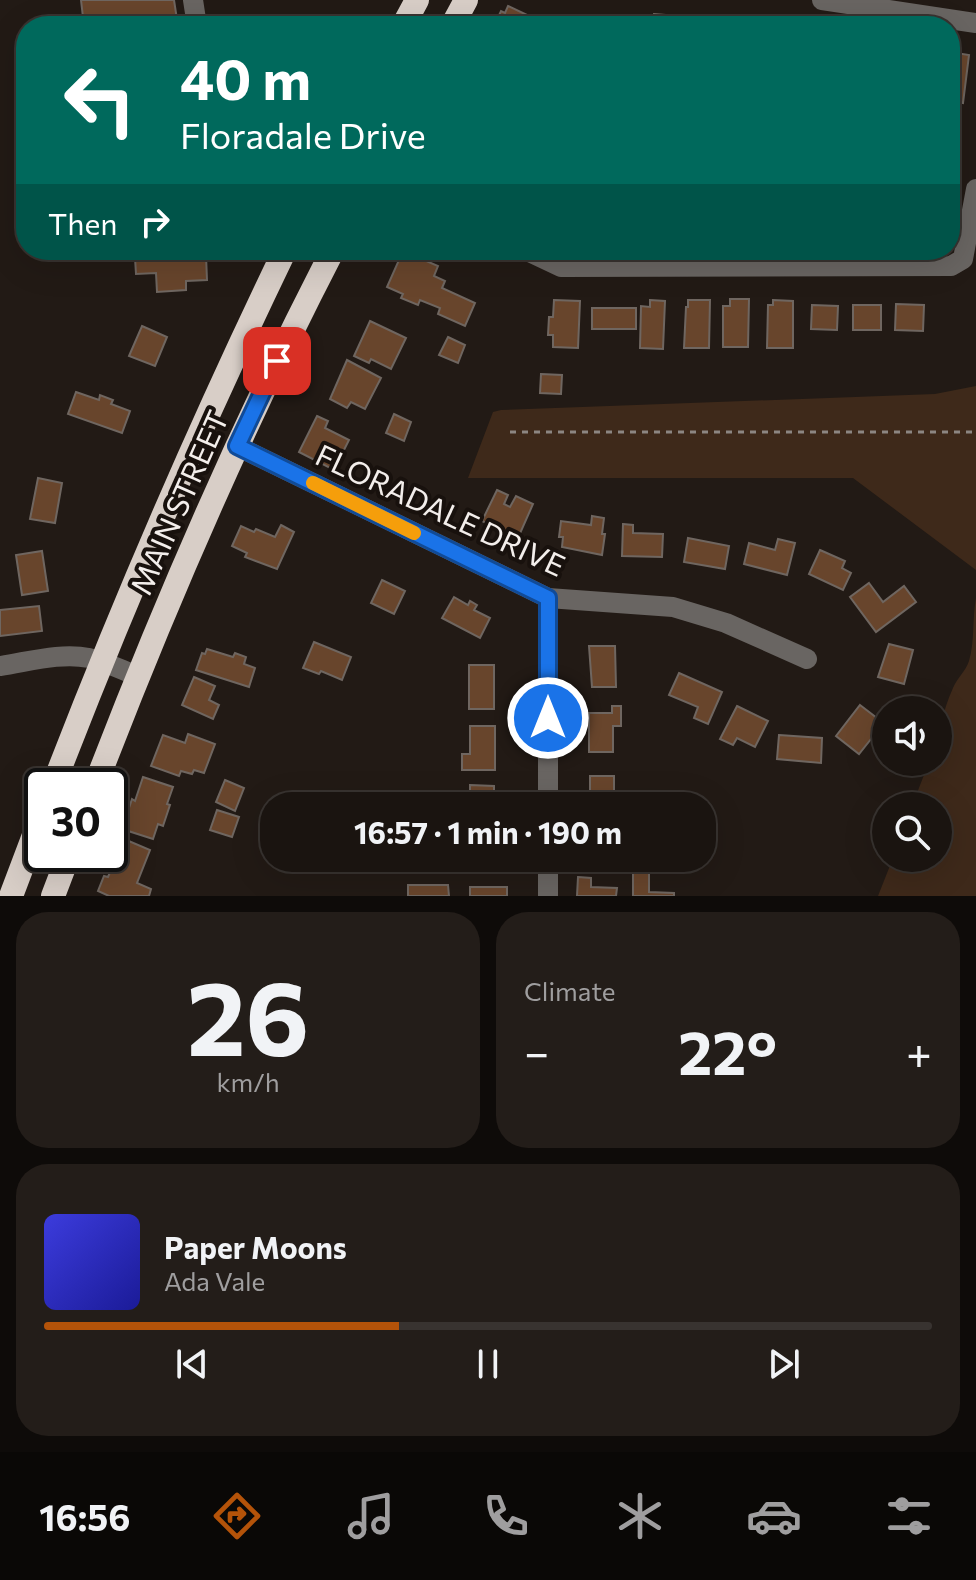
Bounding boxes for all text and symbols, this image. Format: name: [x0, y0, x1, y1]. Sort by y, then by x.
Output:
text: 40 m: [180, 43, 311, 112]
icon: left: [48, 48, 152, 152]
text: Floradale Drive: [180, 112, 426, 156]
icon: right: [133, 200, 177, 244]
text: Then: [48, 204, 117, 241]
pin: [243, 327, 311, 395]
icon: arrive: [255, 339, 299, 383]
street label: MAIN STREET: [121, 404, 235, 600]
street label: FLORADALE DRIVE: [310, 435, 572, 583]
position arrow: [506, 676, 590, 760]
map controls: [872, 696, 952, 872]
button: sound: [872, 696, 952, 776]
speed limit sign: 30: [24, 768, 128, 872]
button: search: [872, 792, 952, 872]
text: 16:57 · 1 min · 190 m: [354, 813, 622, 850]
text: 26: [187, 950, 309, 1077]
text: Climate: [524, 975, 616, 1006]
text: 22°: [678, 1014, 777, 1087]
text: −: [524, 1024, 549, 1078]
text: +: [906, 1024, 932, 1078]
text: km/h: [216, 1066, 280, 1097]
text: Paper Moons: [164, 1228, 347, 1265]
text: Ada Vale: [164, 1265, 265, 1296]
icon: previous: [170, 1342, 214, 1386]
icon: pause: [466, 1342, 510, 1386]
icon: next: [762, 1342, 806, 1386]
icon: directions: [209, 1488, 265, 1544]
icon: music: [343, 1488, 399, 1544]
icon: phone: [478, 1488, 534, 1544]
icon: climate: [612, 1488, 668, 1544]
icon: car: [746, 1488, 802, 1544]
icon: filters: [881, 1488, 937, 1544]
text: 16:56: [39, 1494, 130, 1538]

